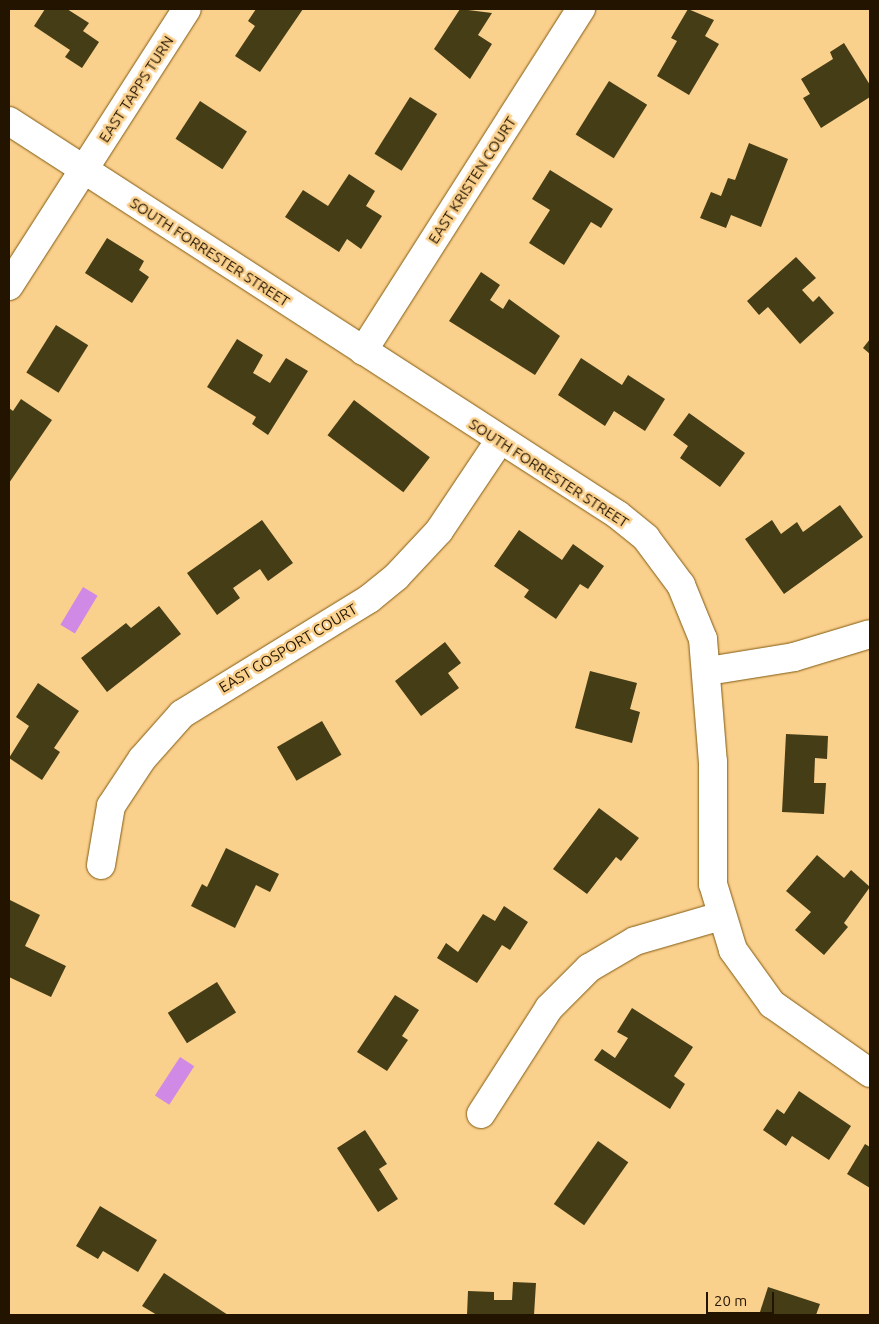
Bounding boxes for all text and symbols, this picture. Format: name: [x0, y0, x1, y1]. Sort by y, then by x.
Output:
street label: EAST TAPPS TURN: [95, 32, 177, 146]
street label: EAST KRISTEN COURT: [424, 113, 520, 247]
street label: SOUTH FORRESTER STREET: [127, 194, 293, 310]
street label: SOUTH FORRESTER STREET: [466, 415, 632, 531]
street label: EAST GOSPORT COURT: [216, 600, 360, 696]
scale bar: [709, 1282, 776, 1314]
text: 20 m: [714, 1292, 747, 1309]

